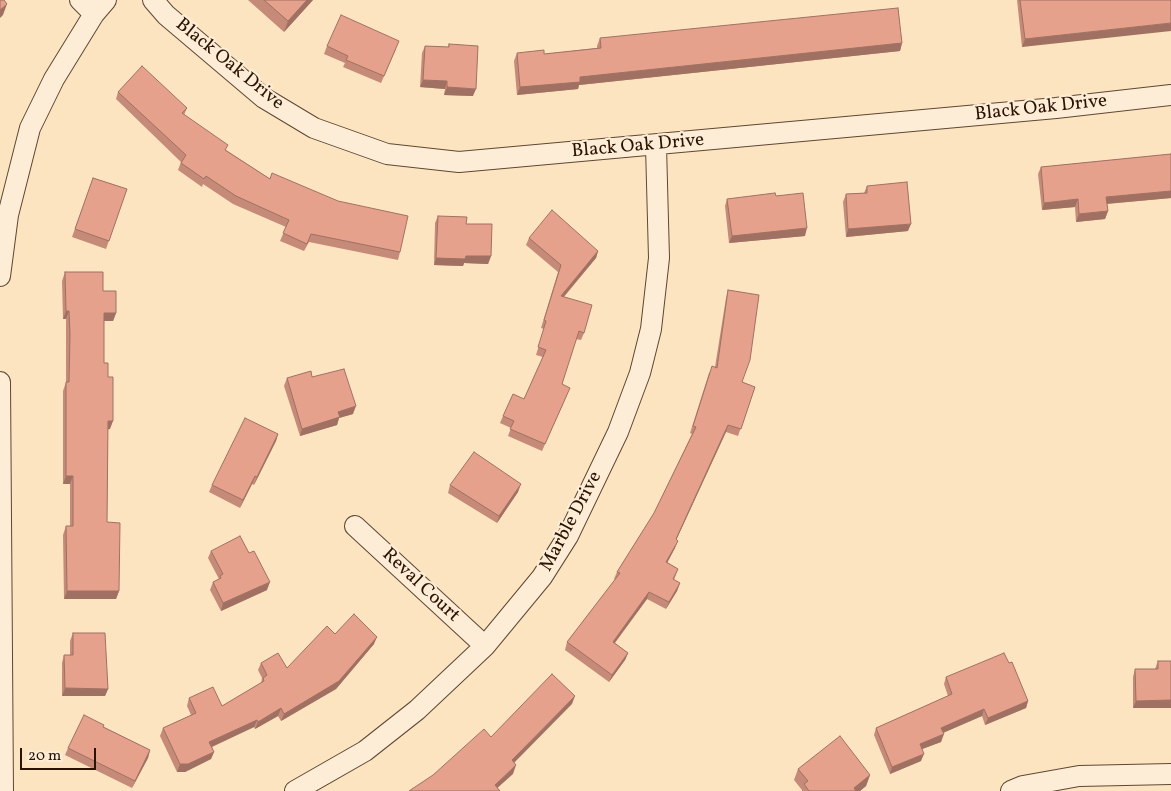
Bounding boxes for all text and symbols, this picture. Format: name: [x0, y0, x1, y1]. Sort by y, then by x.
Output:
street label: Black Oak Drive: [170, 14, 288, 116]
street label: Black Oak Drive: [974, 91, 1108, 127]
street label: Black Oak Drive: [571, 130, 705, 164]
street label: Marble Drive: [536, 468, 608, 576]
street label: Reval Court: [376, 544, 464, 628]
scale bar: [22, 738, 99, 770]
text: 20 m: [28, 746, 61, 767]

